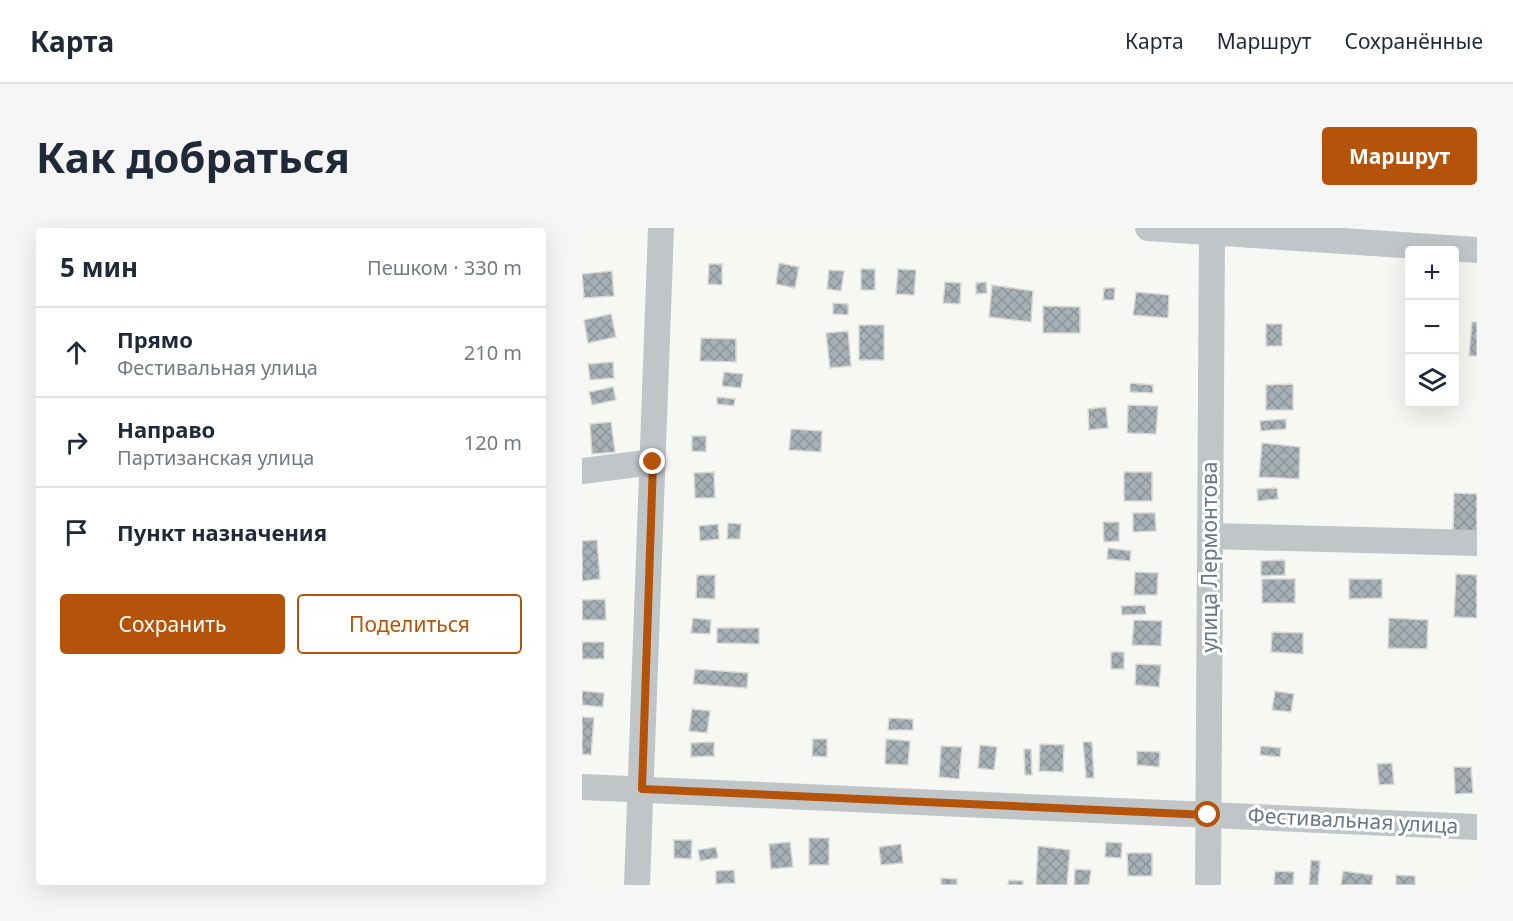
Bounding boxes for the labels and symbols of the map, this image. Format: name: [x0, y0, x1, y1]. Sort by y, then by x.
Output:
route end: [639, 448, 665, 474]
street label: улица Лермонтова: [1195, 461, 1223, 653]
route start: [1194, 801, 1220, 827]
street label: Фестивальная улица: [1247, 801, 1459, 840]

